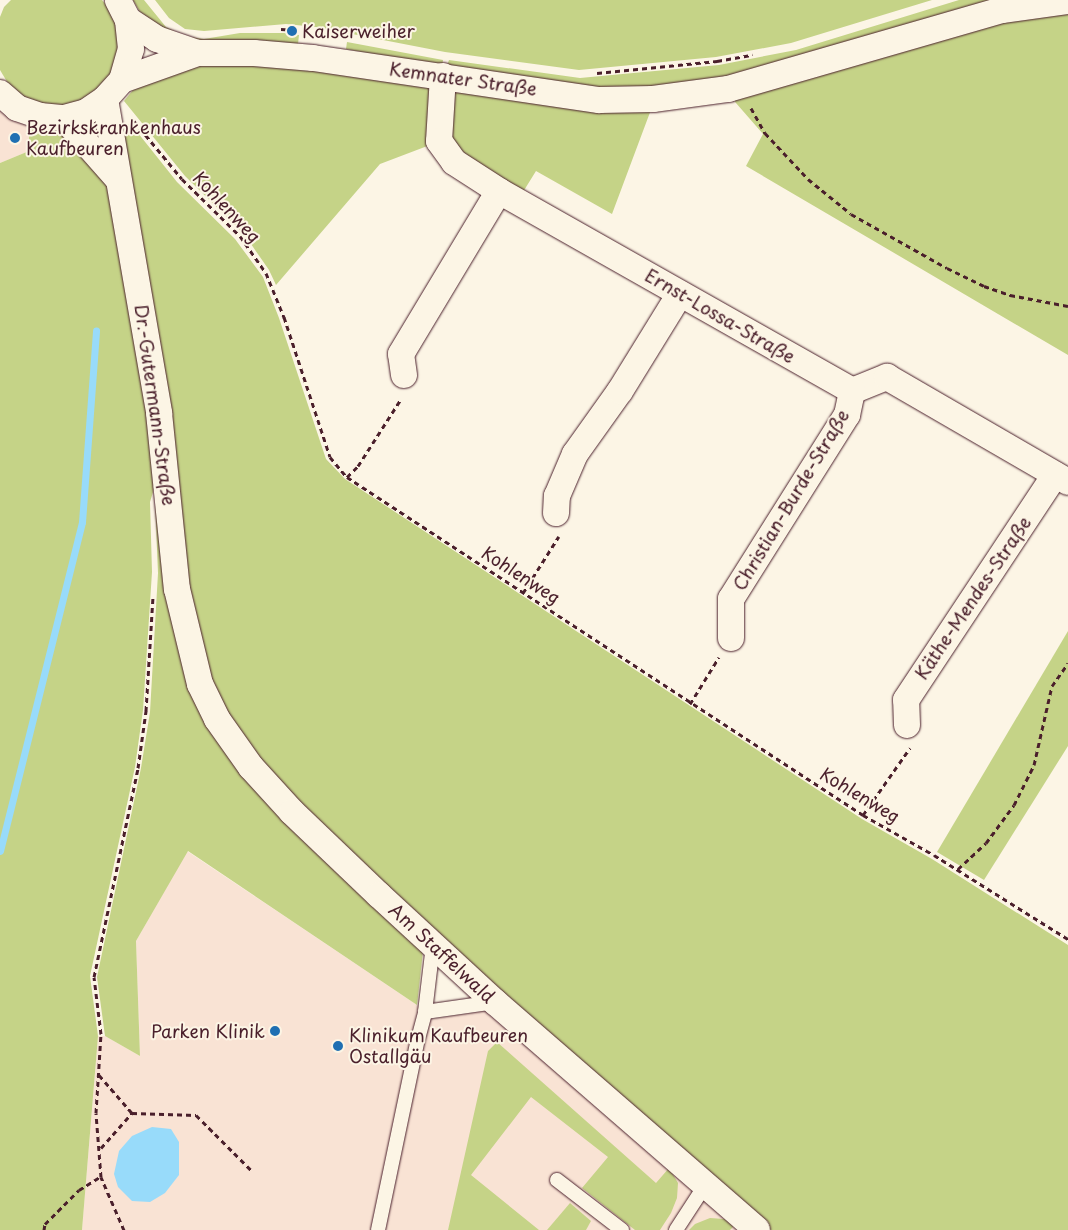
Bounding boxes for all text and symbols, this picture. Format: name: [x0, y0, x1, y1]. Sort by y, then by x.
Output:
place label: Kaiserweiher: [302, 20, 415, 42]
marker: Kaiserweiher: [286, 25, 298, 37]
street label: Kemnater Straße: [387, 58, 539, 100]
place label: Bezirkskrankenhaus Kaufbeuren: [26, 117, 201, 160]
marker: Bezirkskrankenhaus Kaufbeuren: [8, 131, 22, 145]
street label: Kohlenweg: [189, 167, 265, 247]
street label: Ernst-Lossa-Straße: [641, 264, 799, 368]
street label: Dr.-Gutermann-Straße: [130, 303, 180, 507]
street label: Christian-Burde-Straße: [728, 406, 854, 594]
street label: Käthe-Mendes-Straße: [910, 512, 1036, 684]
street label: Kohlenweg: [478, 542, 564, 608]
street label: Kohlenweg: [816, 763, 904, 827]
street label: Am Staffelwald: [385, 899, 499, 1007]
place label: Parken Klinik: [151, 1020, 265, 1042]
marker: Parken Klinik: [269, 1025, 281, 1037]
place label: Klinikum Kaufbeuren Ostallgäu: [349, 1025, 529, 1068]
marker: Klinikum Kaufbeuren Ostallgäu: [331, 1039, 345, 1053]

